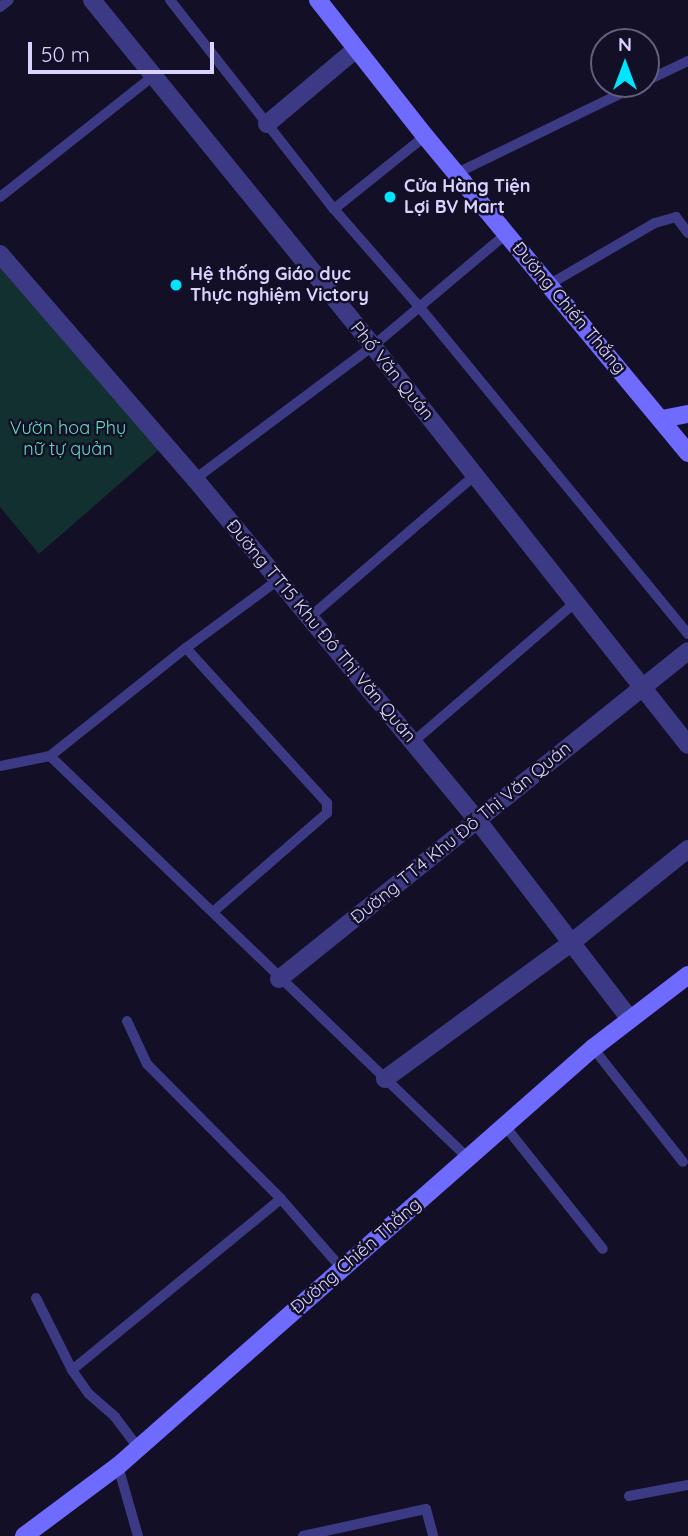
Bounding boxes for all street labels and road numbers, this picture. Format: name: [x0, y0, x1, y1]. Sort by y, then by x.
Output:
street label: Đường Chiến Thắng: [508, 238, 630, 378]
street label: Phố Văn Quán: [346, 317, 438, 425]
street label: Đường TT15 Khu Đô Thị Văn Quán: [221, 515, 421, 747]
street label: Đường TT4 Khu Đô Thị Văn Quán: [347, 737, 575, 929]
street label: Đường Chiến Thắng: [286, 1194, 426, 1318]

